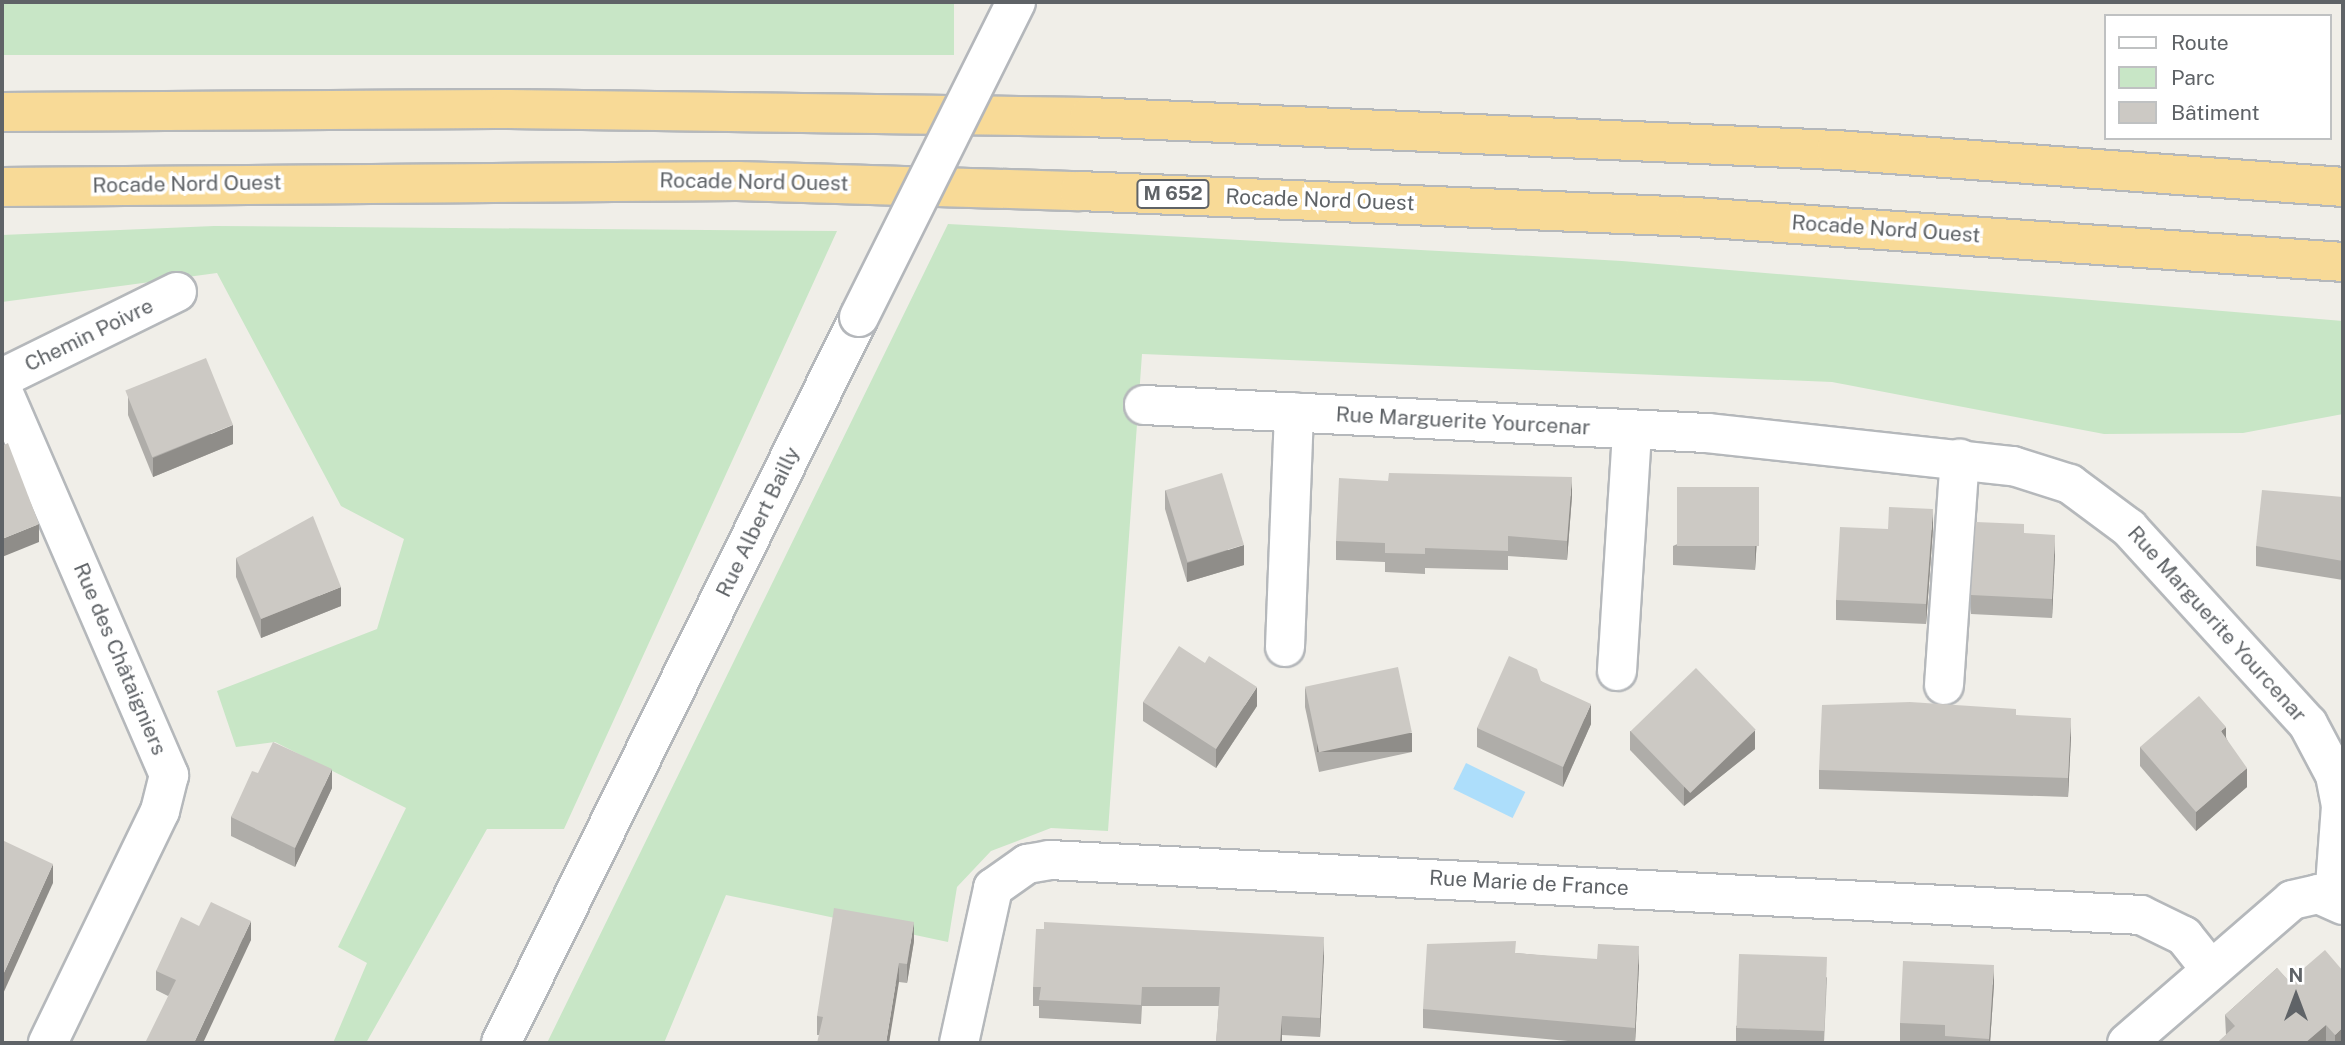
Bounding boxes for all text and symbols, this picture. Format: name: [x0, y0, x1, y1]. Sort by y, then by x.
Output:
legend: [2104, 14, 2331, 140]
text: Route: [2171, 30, 2229, 55]
text: Parc: [2171, 65, 2215, 90]
text: Bâtiment: [2171, 100, 2260, 125]
street label: Rocade Nord Ouest: [659, 168, 849, 196]
street label: Rocade Nord Ouest: [92, 170, 282, 198]
road number: M 652: [1136, 178, 1210, 210]
street label: Rocade Nord Ouest: [1225, 184, 1415, 216]
street label: Rocade Nord Ouest: [1791, 210, 1981, 248]
street label: Chemin Poivre: [21, 293, 157, 377]
street label: Rue Marguerite Yourcenar: [1335, 402, 1591, 440]
street label: Rue Albert Bailly: [711, 443, 805, 601]
street label: Rue Marguerite Yourcenar: [2122, 521, 2312, 727]
street label: Rue des Châtaigniers: [68, 559, 172, 759]
street label: Rue Marie de France: [1428, 865, 1630, 901]
north arrow: [2261, 961, 2331, 1031]
text: N: [2289, 964, 2303, 986]

